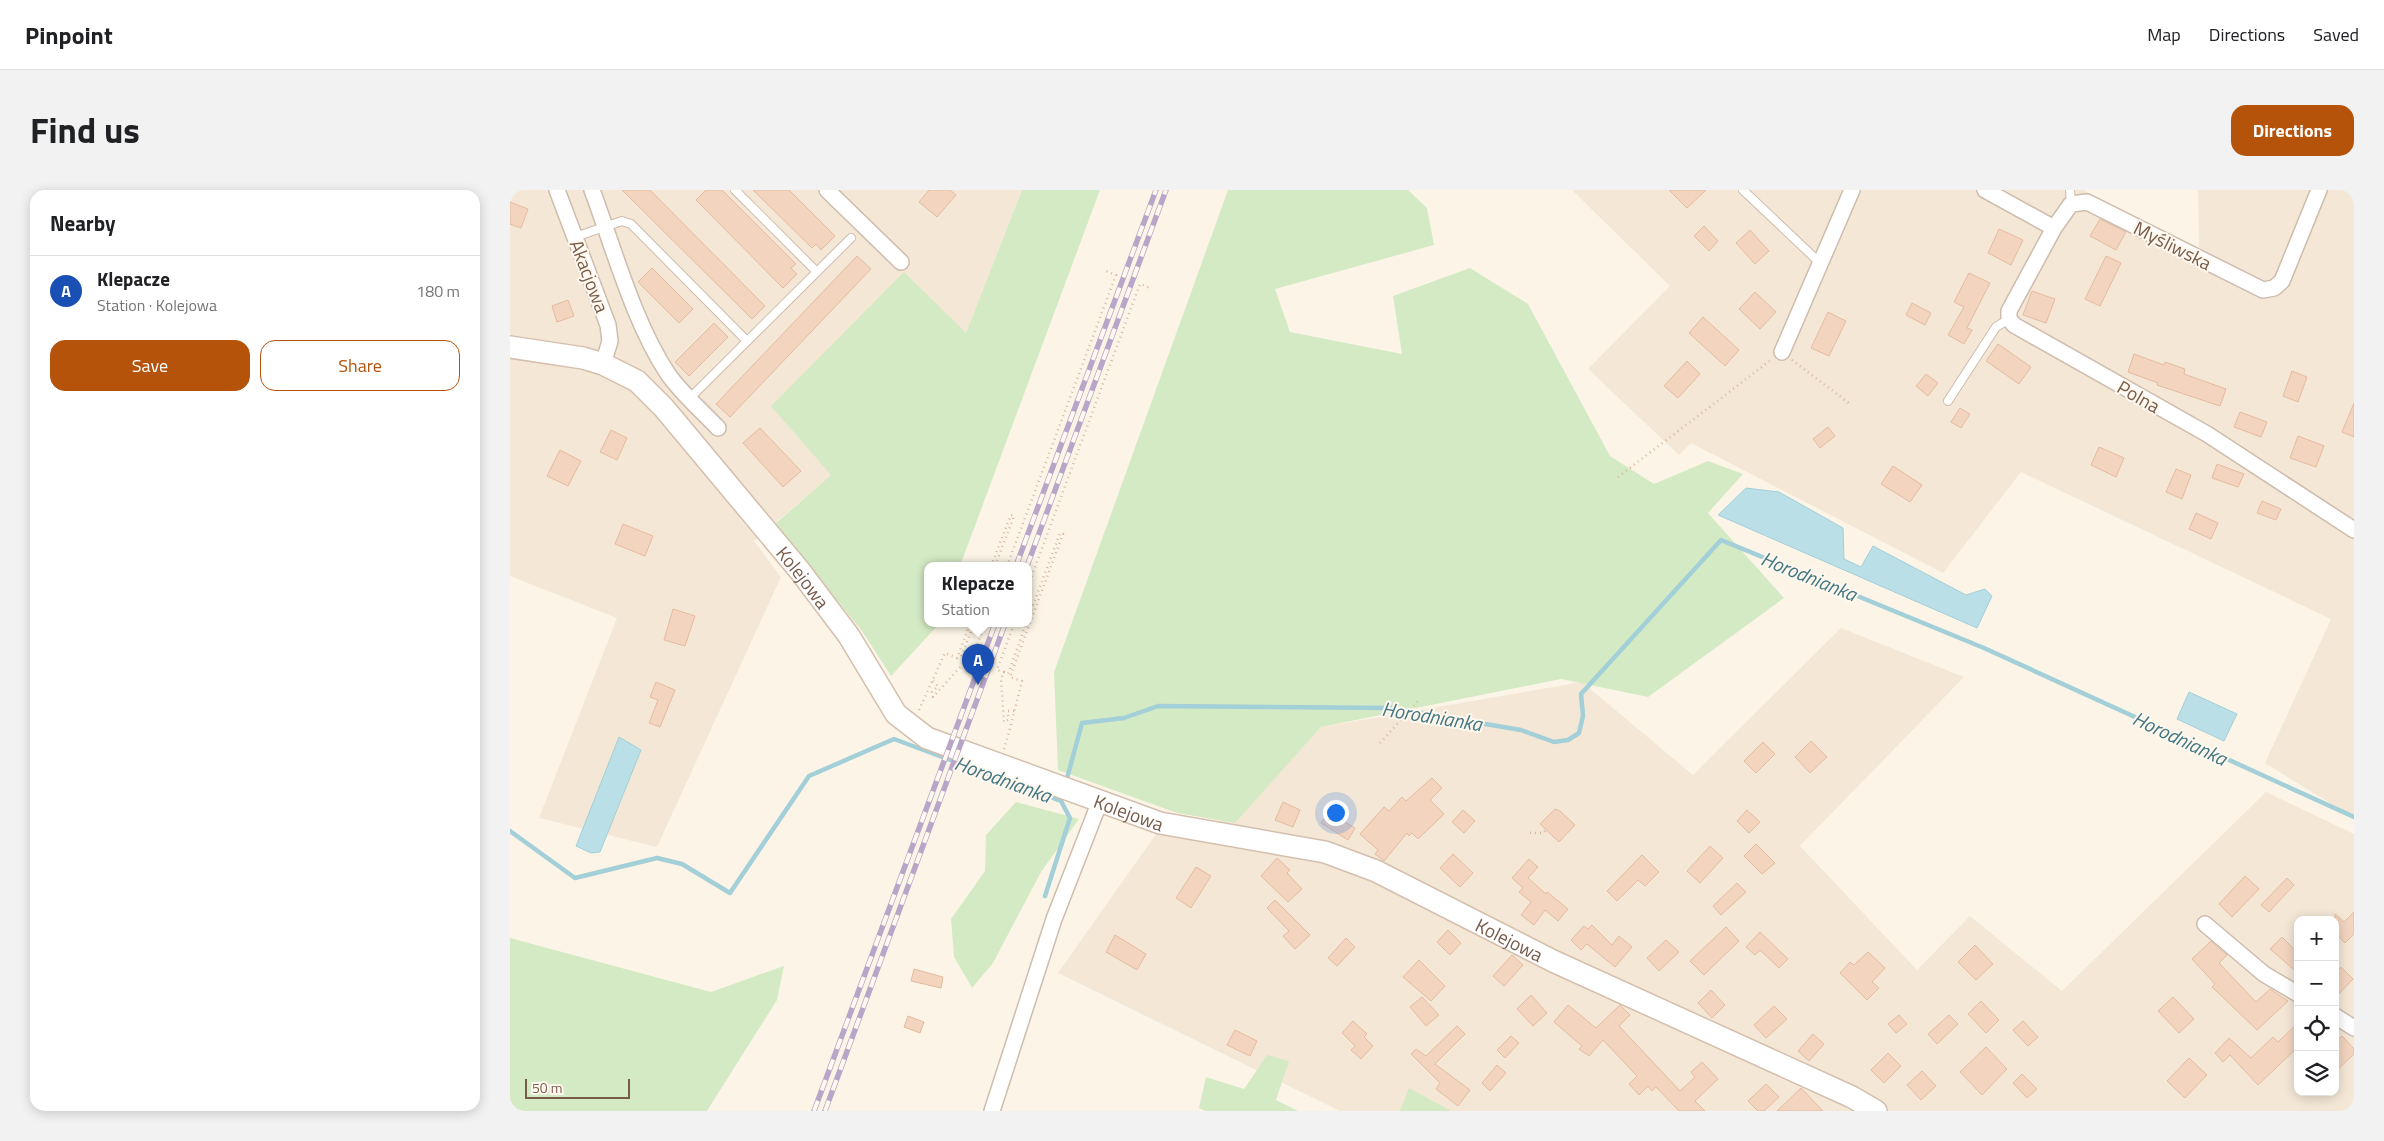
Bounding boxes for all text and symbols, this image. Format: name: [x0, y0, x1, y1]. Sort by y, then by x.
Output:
text: Pinpoint: [25, 17, 113, 53]
text: Map: [2147, 21, 2181, 48]
text: Directions: [2209, 21, 2285, 48]
text: Saved: [2313, 21, 2359, 48]
text: Find us: [30, 103, 140, 157]
button: Directions: [2231, 105, 2354, 156]
text: Nearby: [50, 207, 115, 239]
street label: Myśliwska: [2129, 213, 2218, 277]
street label: Akacjowa: [563, 235, 617, 317]
text: Klepacze: [97, 264, 170, 293]
text: A: [61, 279, 71, 303]
text: 180 m: [416, 279, 460, 303]
text: Station · Kolejowa: [97, 293, 217, 317]
button: Save: [50, 340, 250, 391]
button: Share: [260, 340, 460, 391]
street label: Polna: [2112, 372, 2166, 420]
street label: Kolejowa: [770, 539, 838, 615]
water label: Horodnianka: [1756, 543, 1862, 610]
popup: [924, 562, 1032, 627]
text: Klepacze: [942, 568, 1014, 597]
text: Station: [942, 597, 990, 621]
pin: A: [962, 644, 994, 685]
water label: Horodnianka: [1380, 693, 1485, 739]
water label: Horodnianka: [2128, 703, 2233, 774]
water label: Horodnianka: [950, 747, 1057, 811]
street label: Kolejowa: [1090, 786, 1169, 838]
your location: [1323, 800, 1349, 826]
street label: Kolejowa: [1471, 910, 1549, 969]
map controls: [2294, 916, 2339, 1096]
button: +: [2294, 916, 2339, 961]
button: −: [2294, 961, 2339, 1006]
button: locate: [2294, 1006, 2339, 1051]
button: layers: [2294, 1051, 2339, 1096]
scale bar: [525, 1076, 630, 1099]
text: 50 m: [532, 1077, 562, 1098]

